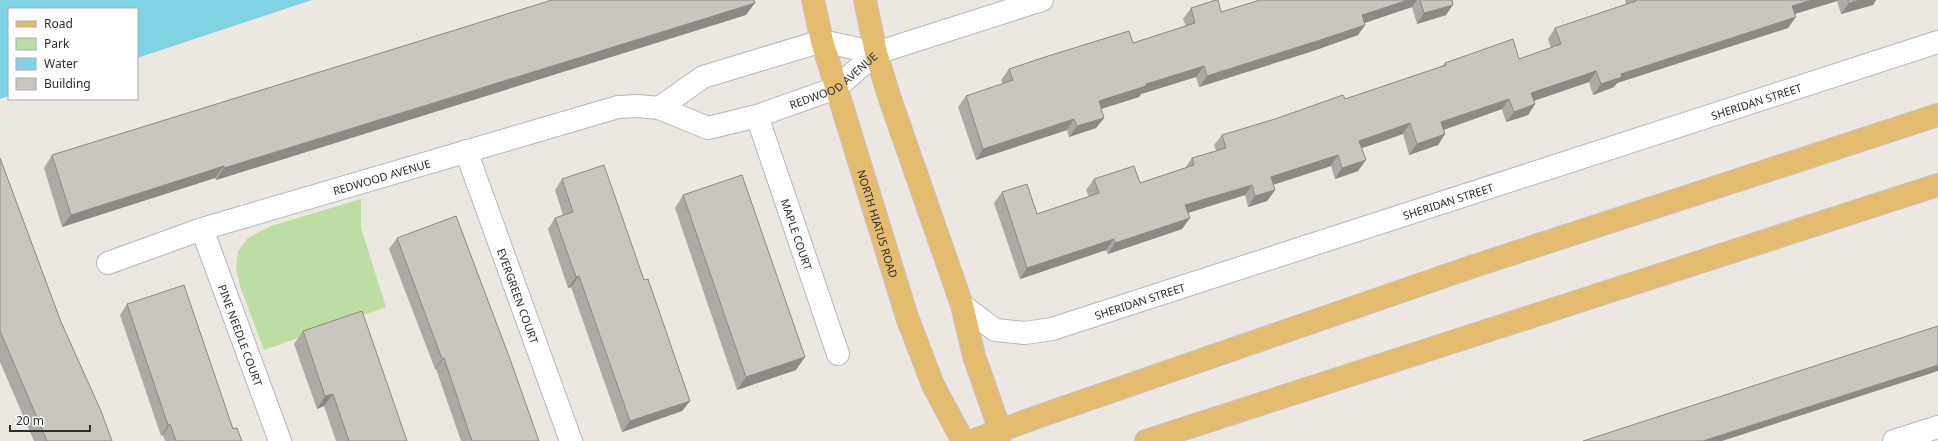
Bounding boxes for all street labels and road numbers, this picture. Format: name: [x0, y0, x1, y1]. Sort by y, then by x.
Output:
street label: REDWOOD AVENUE: [787, 48, 880, 112]
street label: SHERIDAN STREET: [1709, 79, 1803, 123]
street label: REDWOOD AVENUE: [331, 155, 432, 198]
street label: NORTH HIATUS ROAD: [855, 168, 902, 280]
street label: SHERIDAN STREET: [1401, 179, 1495, 222]
street label: MAPLE COURT: [778, 197, 816, 272]
street label: EVERGREEN COURT: [494, 246, 543, 346]
street label: SHERIDAN STREET: [1092, 279, 1187, 322]
street label: PINE NEEDLE COURT: [215, 282, 267, 388]

